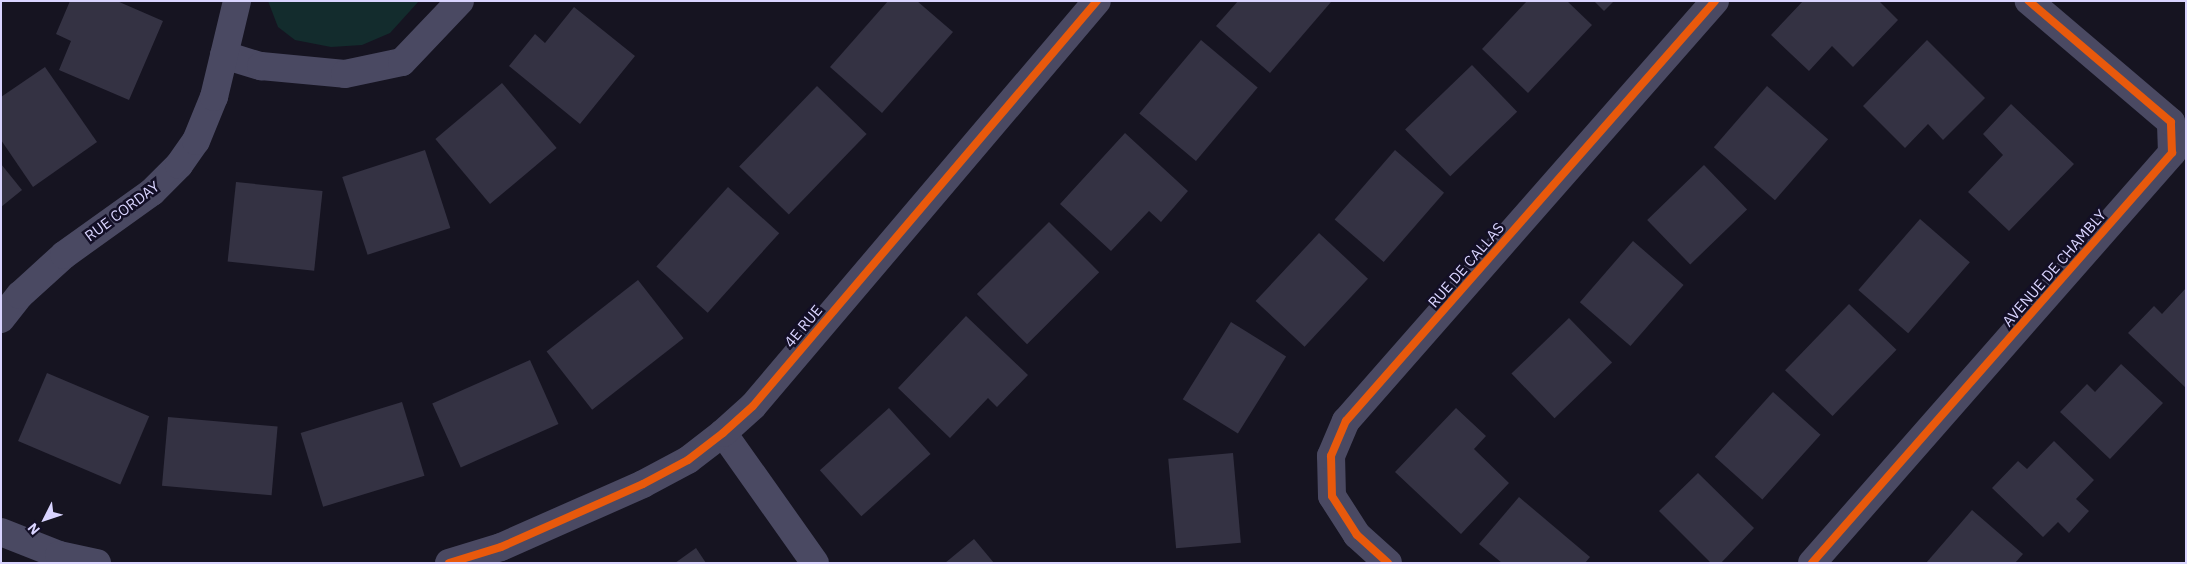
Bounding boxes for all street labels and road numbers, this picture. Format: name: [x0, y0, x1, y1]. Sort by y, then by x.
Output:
street label: RUE CORDAY: [81, 177, 163, 245]
street label: AVENUE DE CHAMBLY: [1998, 206, 2110, 330]
street label: RUE DE CALLAS: [1424, 219, 1508, 311]
street label: 4E RUE: [780, 301, 826, 351]

